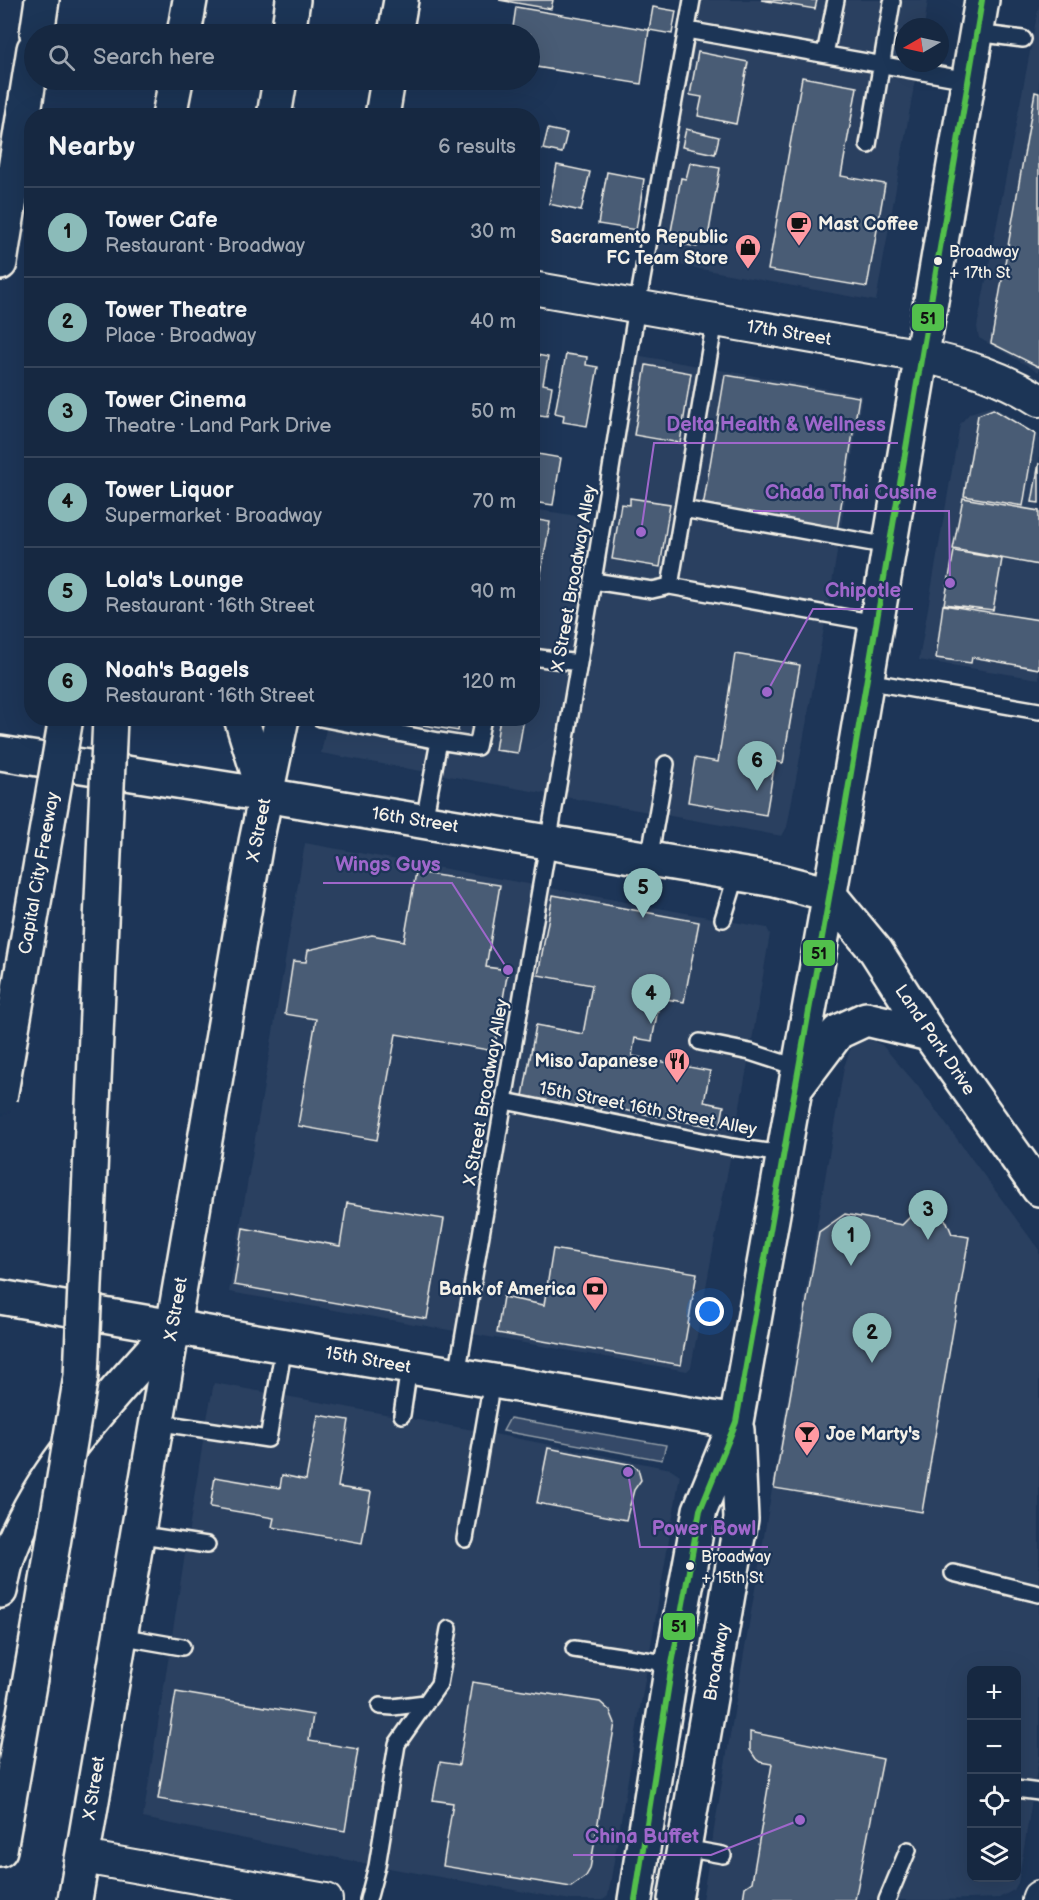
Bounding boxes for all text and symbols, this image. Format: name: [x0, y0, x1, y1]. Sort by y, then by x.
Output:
north arrow: [895, 18, 949, 72]
search box: [24, 24, 540, 90]
icon: search: [45, 41, 78, 74]
text: Search here: [93, 44, 215, 71]
text: Nearby: [48, 132, 135, 163]
text: 6 results: [438, 135, 516, 159]
text: Tower Cafe: [105, 207, 218, 234]
cafe icon: Mast Coffee: [784, 209, 814, 247]
place label: Mast Coffee: [818, 214, 918, 235]
text: 1: [63, 220, 72, 244]
text: 30 m: [470, 220, 516, 244]
place label: Sacramento Republic FC Team Store: [551, 227, 728, 269]
shop icon: Sacramento Republic FC Team Store: [733, 232, 763, 270]
text: Restaurant · Broadway: [105, 234, 305, 258]
place label: Broadway + 17th St: [949, 243, 1020, 283]
marker: Broadway + 17th St: [932, 255, 944, 267]
text: Tower Theatre: [105, 297, 247, 324]
line badge: 51: [911, 303, 945, 332]
text: 2: [62, 310, 73, 334]
text: 40 m: [470, 310, 516, 334]
text: 51: [920, 310, 936, 329]
street label: 17th Street: [745, 316, 833, 350]
text: Place · Broadway: [105, 324, 256, 348]
text: Tower Cinema: [105, 387, 247, 414]
text: 3: [62, 400, 73, 424]
text: 50 m: [471, 400, 516, 424]
callout: Delta Health & Wellness: [654, 405, 898, 443]
text: Delta Health & Wellness: [666, 413, 886, 437]
text: Theatre · Land Park Drive: [105, 414, 331, 438]
callout: Chada Thai Cusine: [753, 473, 949, 511]
text: Tower Liquor: [105, 477, 234, 504]
text: Chada Thai Cusine: [765, 481, 937, 505]
street label: X Street Broadway Alley: [547, 482, 601, 674]
text: 4: [62, 490, 73, 514]
text: 70 m: [472, 490, 516, 514]
text: Supermarket · Broadway: [105, 504, 322, 528]
text: Lola's Lounge: [105, 567, 243, 594]
callout: Chipotle: [813, 571, 913, 609]
text: Chipotle: [825, 579, 901, 603]
text: 5: [62, 580, 73, 604]
text: 90 m: [471, 580, 516, 604]
text: Restaurant · 16th Street: [105, 594, 315, 618]
text: Noah's Bagels: [105, 657, 249, 684]
text: 6: [61, 670, 74, 694]
text: 120 m: [463, 670, 516, 694]
text: Restaurant · 16th Street: [105, 684, 315, 708]
pin: 6: [738, 742, 777, 791]
street label: Capital City Freeway: [14, 789, 64, 956]
street label: X Street: [242, 796, 276, 864]
street label: 16th Street: [370, 803, 460, 837]
callout: Wings Guys: [323, 845, 452, 883]
text: Wings Guys: [335, 853, 441, 877]
pin: 5: [624, 868, 662, 918]
line badge: 51: [802, 939, 836, 967]
text: 51: [811, 945, 827, 964]
pin: 4: [632, 974, 670, 1024]
street label: Land Park Drive: [890, 981, 980, 1099]
street label: X Street Broadway Alley: [459, 996, 513, 1188]
restaurant icon: Miso Japanese: [662, 1046, 692, 1084]
place label: Miso Japanese: [535, 1051, 658, 1072]
street label: 15th Street 16th Street Alley: [537, 1078, 759, 1141]
pin: 3: [908, 1190, 948, 1240]
pin: 1: [832, 1216, 870, 1266]
bank icon: Bank of America: [580, 1274, 610, 1312]
street label: X Street: [160, 1275, 192, 1343]
place label: Bank of America: [439, 1279, 576, 1300]
your location: [695, 1297, 724, 1326]
pin: 2: [852, 1314, 892, 1363]
street label: 15th Street: [323, 1342, 413, 1378]
bar icon: Joe Marty's: [792, 1419, 822, 1457]
place label: Joe Marty's: [826, 1424, 920, 1445]
callout: Power Bowl: [640, 1509, 768, 1547]
text: Power Bowl: [652, 1517, 756, 1541]
place label: Broadway + 15th St: [701, 1548, 772, 1588]
marker: Broadway + 15th St: [684, 1560, 696, 1572]
line badge: 51: [662, 1612, 696, 1641]
text: 51: [671, 1618, 687, 1637]
street label: Broadway: [700, 1621, 734, 1703]
map controls: [967, 1666, 1021, 1882]
button: +: [967, 1666, 1021, 1720]
button: −: [967, 1720, 1021, 1774]
street label: X Street: [78, 1754, 109, 1822]
button: locate: [967, 1774, 1021, 1828]
callout: China Buffet: [573, 1817, 711, 1855]
text: China Buffet: [585, 1825, 699, 1849]
button: layers: [967, 1828, 1021, 1882]

